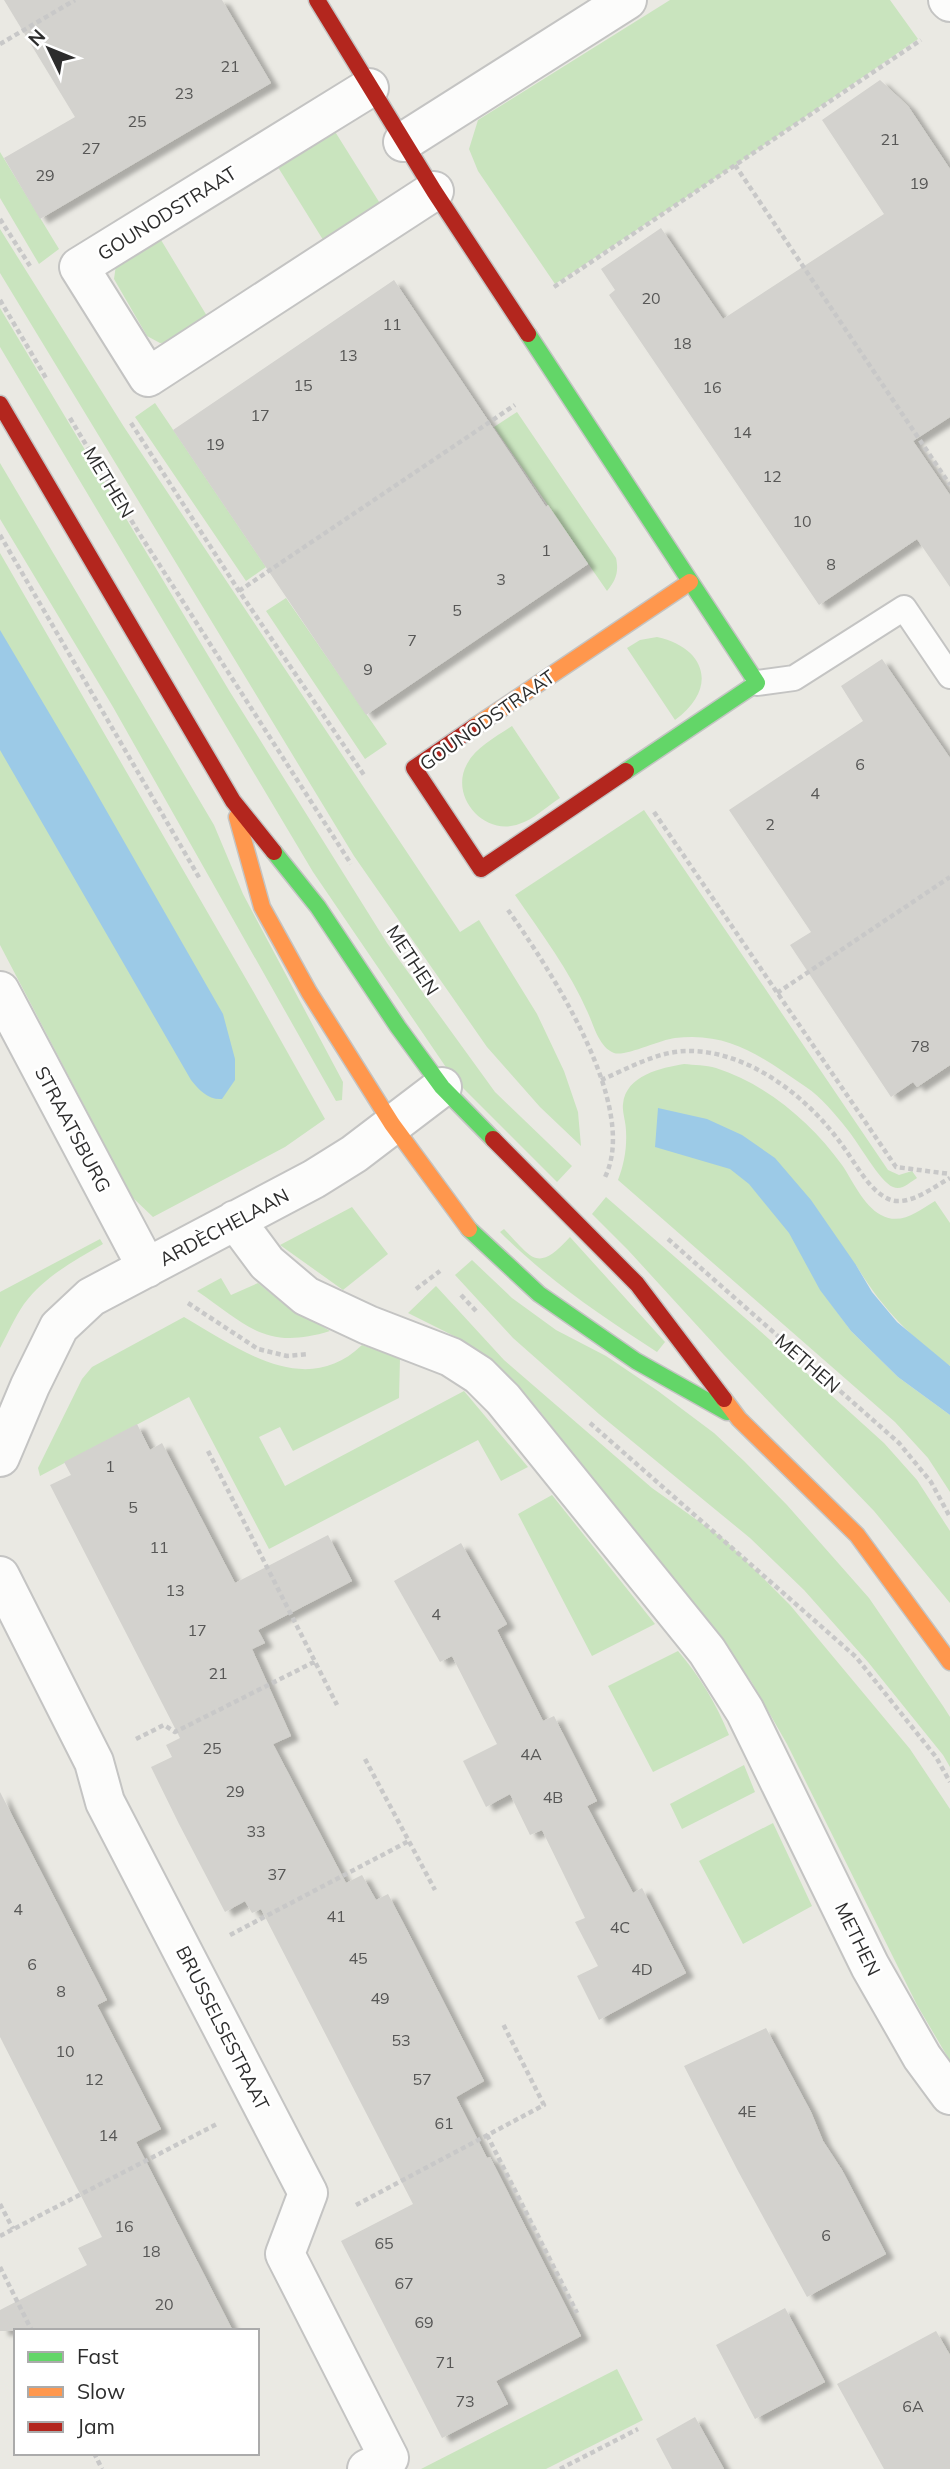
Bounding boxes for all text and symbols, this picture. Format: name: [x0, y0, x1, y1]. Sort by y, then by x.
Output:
north arrow: [14, 14, 84, 84]
text: N: [23, 24, 50, 51]
house number: 21: [220, 56, 240, 76]
house number: 23: [174, 83, 194, 103]
house number: 25: [127, 111, 147, 131]
house number: 21: [880, 129, 900, 149]
house number: 27: [81, 138, 101, 158]
street label: GOUNODSTRAAT: [93, 160, 241, 265]
house number: 29: [35, 165, 55, 185]
house number: 19: [909, 173, 929, 193]
house number: 20: [641, 288, 661, 308]
house number: 11: [382, 314, 402, 334]
house number: 18: [672, 333, 692, 353]
house number: 13: [338, 345, 358, 365]
house number: 15: [293, 375, 313, 395]
house number: 16: [702, 377, 722, 397]
house number: 17: [250, 405, 270, 425]
house number: 14: [732, 422, 752, 442]
house number: 19: [205, 434, 225, 454]
street label: METHEN: [78, 442, 140, 522]
house number: 12: [762, 466, 782, 486]
house number: 10: [792, 511, 812, 531]
house number: 1: [541, 540, 551, 560]
house number: 8: [826, 554, 836, 574]
house number: 3: [496, 569, 506, 589]
house number: 5: [452, 600, 462, 620]
house number: 7: [407, 630, 417, 650]
house number: 9: [363, 659, 373, 679]
street label: GOUNODSTRAAT: [415, 664, 560, 776]
house number: 6: [855, 754, 865, 774]
house number: 4: [810, 783, 820, 803]
house number: 2: [765, 814, 775, 834]
street label: METHEN: [382, 920, 444, 1000]
house number: 78: [910, 1036, 930, 1056]
street label: STRAATSBURG: [30, 1062, 116, 1196]
street label: ARDÈCHELAAN: [155, 1183, 293, 1271]
street label: METHEN: [770, 1328, 846, 1398]
house number: 1: [105, 1456, 115, 1476]
house number: 5: [128, 1497, 138, 1517]
house number: 11: [149, 1537, 169, 1557]
house number: 13: [165, 1580, 185, 1600]
house number: 4: [431, 1604, 441, 1624]
house number: 17: [187, 1620, 207, 1640]
house number: 21: [208, 1663, 228, 1683]
house number: 25: [202, 1738, 222, 1758]
house number: 4A: [520, 1744, 542, 1764]
house number: 29: [225, 1781, 245, 1801]
house number: 4B: [543, 1787, 563, 1807]
house number: 33: [246, 1821, 266, 1841]
house number: 37: [267, 1864, 287, 1884]
street label: METHEN: [830, 1898, 886, 1980]
house number: 4: [13, 1899, 23, 1919]
house number: 41: [326, 1906, 346, 1926]
house number: 4C: [610, 1917, 630, 1937]
street label: BRUSSELSESTRAAT: [171, 1942, 275, 2115]
house number: 45: [348, 1948, 368, 1968]
house number: 6: [27, 1954, 37, 1974]
house number: 4D: [631, 1959, 653, 1979]
house number: 8: [56, 1981, 66, 2001]
house number: 49: [370, 1988, 390, 2008]
house number: 53: [391, 2030, 411, 2050]
house number: 10: [55, 2041, 75, 2061]
house number: 12: [84, 2069, 104, 2089]
house number: 57: [412, 2069, 432, 2089]
house number: 4E: [737, 2101, 757, 2121]
house number: 61: [434, 2113, 454, 2133]
house number: 14: [98, 2125, 118, 2145]
house number: 16: [114, 2216, 134, 2236]
house number: 6: [821, 2225, 831, 2245]
house number: 65: [374, 2233, 394, 2253]
house number: 18: [141, 2241, 161, 2261]
house number: 67: [394, 2273, 414, 2293]
house number: 20: [154, 2294, 174, 2314]
house number: 69: [414, 2312, 434, 2332]
legend: [14, 2329, 259, 2455]
text: Fast: [77, 2343, 119, 2369]
house number: 71: [435, 2352, 455, 2372]
text: Slow: [77, 2378, 125, 2404]
house number: 73: [455, 2391, 475, 2411]
house number: 6A: [902, 2396, 924, 2416]
text: Jam: [77, 2413, 115, 2439]

